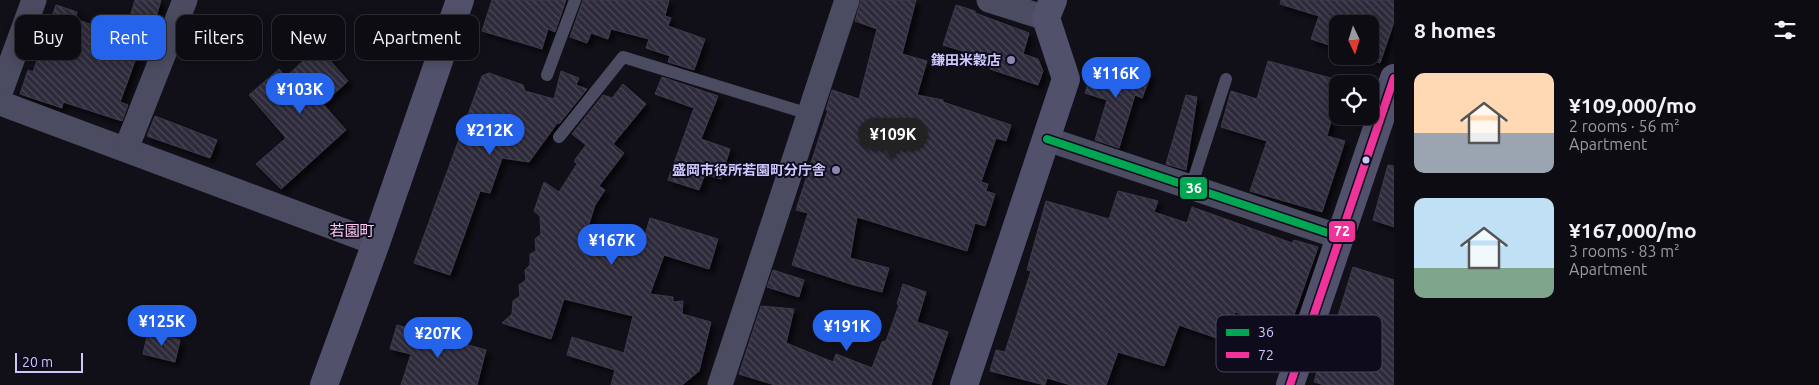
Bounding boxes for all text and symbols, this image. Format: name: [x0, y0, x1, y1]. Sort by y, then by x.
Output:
chip: Buy: [15, 15, 81, 60]
chip: Rent: [91, 15, 166, 60]
chip: Filters: [176, 15, 262, 60]
chip: New: [272, 15, 345, 60]
chip: Apartment: [355, 15, 479, 60]
north arrow: [1329, 15, 1379, 65]
map controls: [1329, 15, 1379, 125]
icon: filters: [1771, 16, 1799, 44]
text: 8 homes: [1414, 18, 1496, 42]
place label: 鎌田米穀店: [931, 52, 1001, 68]
marker: 鎌田米穀店: [1005, 54, 1017, 66]
pin: ¥116K: [1081, 56, 1151, 99]
text: ¥116K: [1093, 64, 1139, 82]
pin: ¥103K: [265, 72, 335, 115]
button: locate: [1329, 75, 1379, 125]
text: ¥103K: [277, 80, 323, 98]
icon: home: [1454, 93, 1514, 153]
text: ¥109,000/mo: [1569, 93, 1697, 117]
pin: ¥212K: [455, 114, 525, 156]
text: 2 rooms · 56 m²: [1569, 117, 1680, 135]
pin: ¥109K: [858, 118, 928, 160]
text: ¥212K: [467, 121, 513, 139]
text: ¥109K: [870, 125, 916, 143]
text: Apartment: [1569, 135, 1647, 153]
unlabelled marker: [1361, 155, 1371, 165]
place label: 盛岡市役所若園町分庁舎: [672, 162, 826, 178]
marker: 盛岡市役所若園町分庁舎: [830, 164, 842, 176]
line badge: 36: [1179, 176, 1208, 200]
text: 36: [1186, 180, 1202, 196]
icon: home: [1454, 218, 1514, 278]
text: ¥167,000/mo: [1569, 218, 1697, 242]
line badge: 72: [1328, 220, 1356, 243]
district label: 若園町: [329, 222, 375, 239]
text: 72: [1334, 223, 1350, 239]
pin: ¥167K: [577, 224, 647, 266]
text: ¥167K: [589, 231, 635, 249]
text: 3 rooms · 83 m²: [1569, 242, 1680, 260]
text: Apartment: [1569, 260, 1647, 278]
pin: ¥125K: [127, 304, 197, 347]
pin: ¥191K: [812, 310, 882, 352]
text: ¥125K: [139, 312, 185, 330]
legend: [1216, 315, 1382, 372]
pin: ¥207K: [403, 316, 473, 359]
text: ¥191K: [824, 317, 870, 335]
text: ¥207K: [415, 324, 461, 342]
text: 36: [1258, 324, 1274, 340]
text: 72: [1258, 347, 1274, 363]
scale bar: [15, 350, 82, 373]
text: 20 m: [22, 354, 53, 370]

